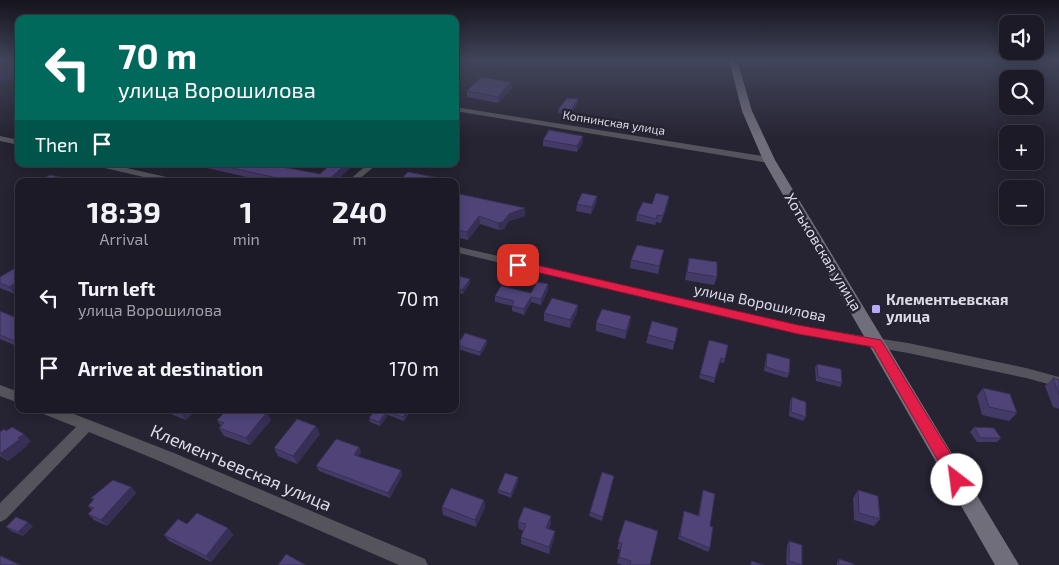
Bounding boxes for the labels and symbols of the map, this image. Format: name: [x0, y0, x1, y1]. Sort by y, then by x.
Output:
street label: Копнинская улица: [562, 107, 666, 138]
street label: Хотьковская улица: [781, 189, 866, 314]
pin: [497, 244, 539, 286]
street label: улица Ворошилова: [692, 279, 828, 326]
place label: Клементьевская улица: [886, 290, 1008, 325]
marker: Клементьевская улица: [870, 303, 882, 315]
street label: Клементьевская улица: [148, 419, 335, 515]
position arrow: [930, 453, 982, 505]

